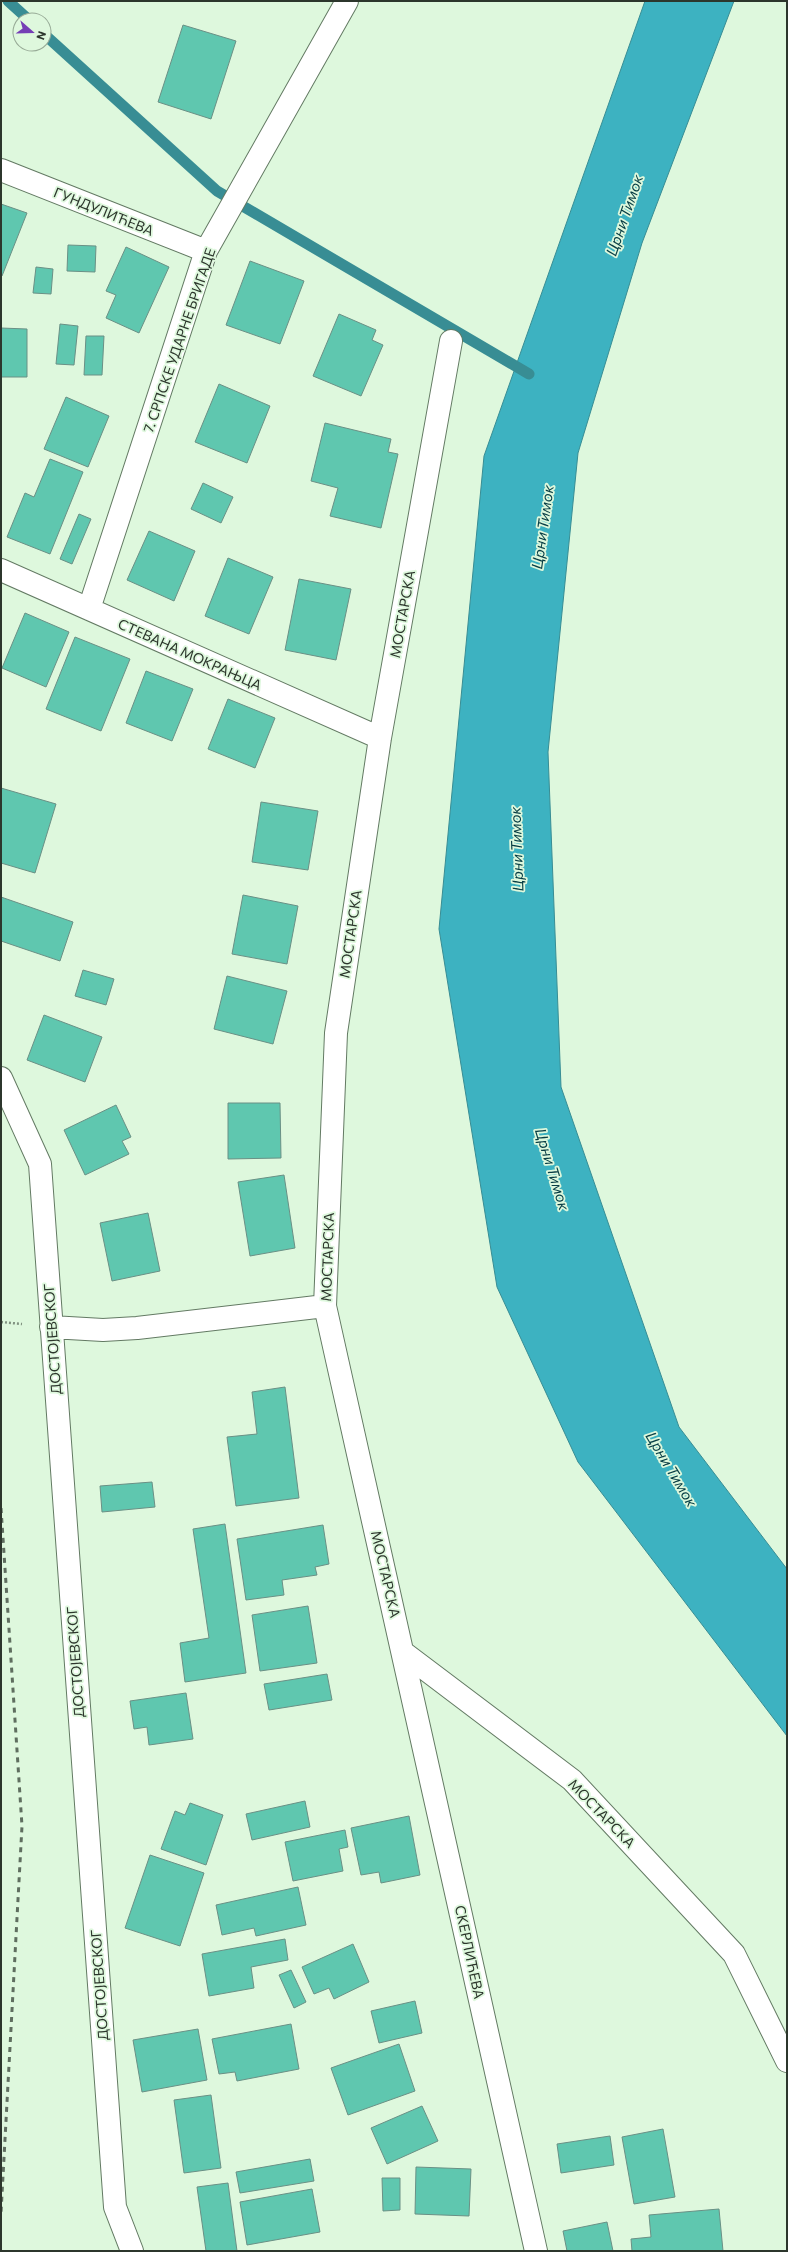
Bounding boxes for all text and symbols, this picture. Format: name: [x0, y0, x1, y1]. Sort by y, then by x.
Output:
north arrow: [12, 12, 52, 52]
text: N: [34, 29, 49, 42]
water label: Црни Тимок: [602, 171, 647, 258]
street label: ГУНДУЛИЋЕВА: [51, 183, 157, 239]
street label: 7. СРПСКЕ УДАРНЕ БРИГАДЕ: [139, 246, 219, 434]
water label: Црни Тимок: [527, 483, 557, 570]
street label: МОСТАРСКА: [386, 568, 418, 659]
street label: СТЕВАНА МОКРАЊЦА: [115, 615, 265, 694]
water label: Црни Тимок: [505, 805, 526, 892]
street label: МОСТАРСКА: [335, 888, 365, 979]
water label: Црни Тимок: [532, 1126, 574, 1213]
street label: МОСТАРСКА: [317, 1212, 337, 1302]
street label: ДОСТОЈЕВСКОГ: [40, 1283, 64, 1395]
water label: Црни Тимок: [642, 1428, 702, 1511]
street label: МОСТАРСКА: [368, 1529, 404, 1620]
street label: ДОСТОЈЕВСКОГ: [63, 1606, 87, 1718]
street label: МОСТАРСКА: [565, 1775, 639, 1851]
street label: СКЕРЛИЋЕВА: [452, 1904, 488, 2001]
street label: ДОСТОЈЕВСКОГ: [87, 1929, 111, 2041]

